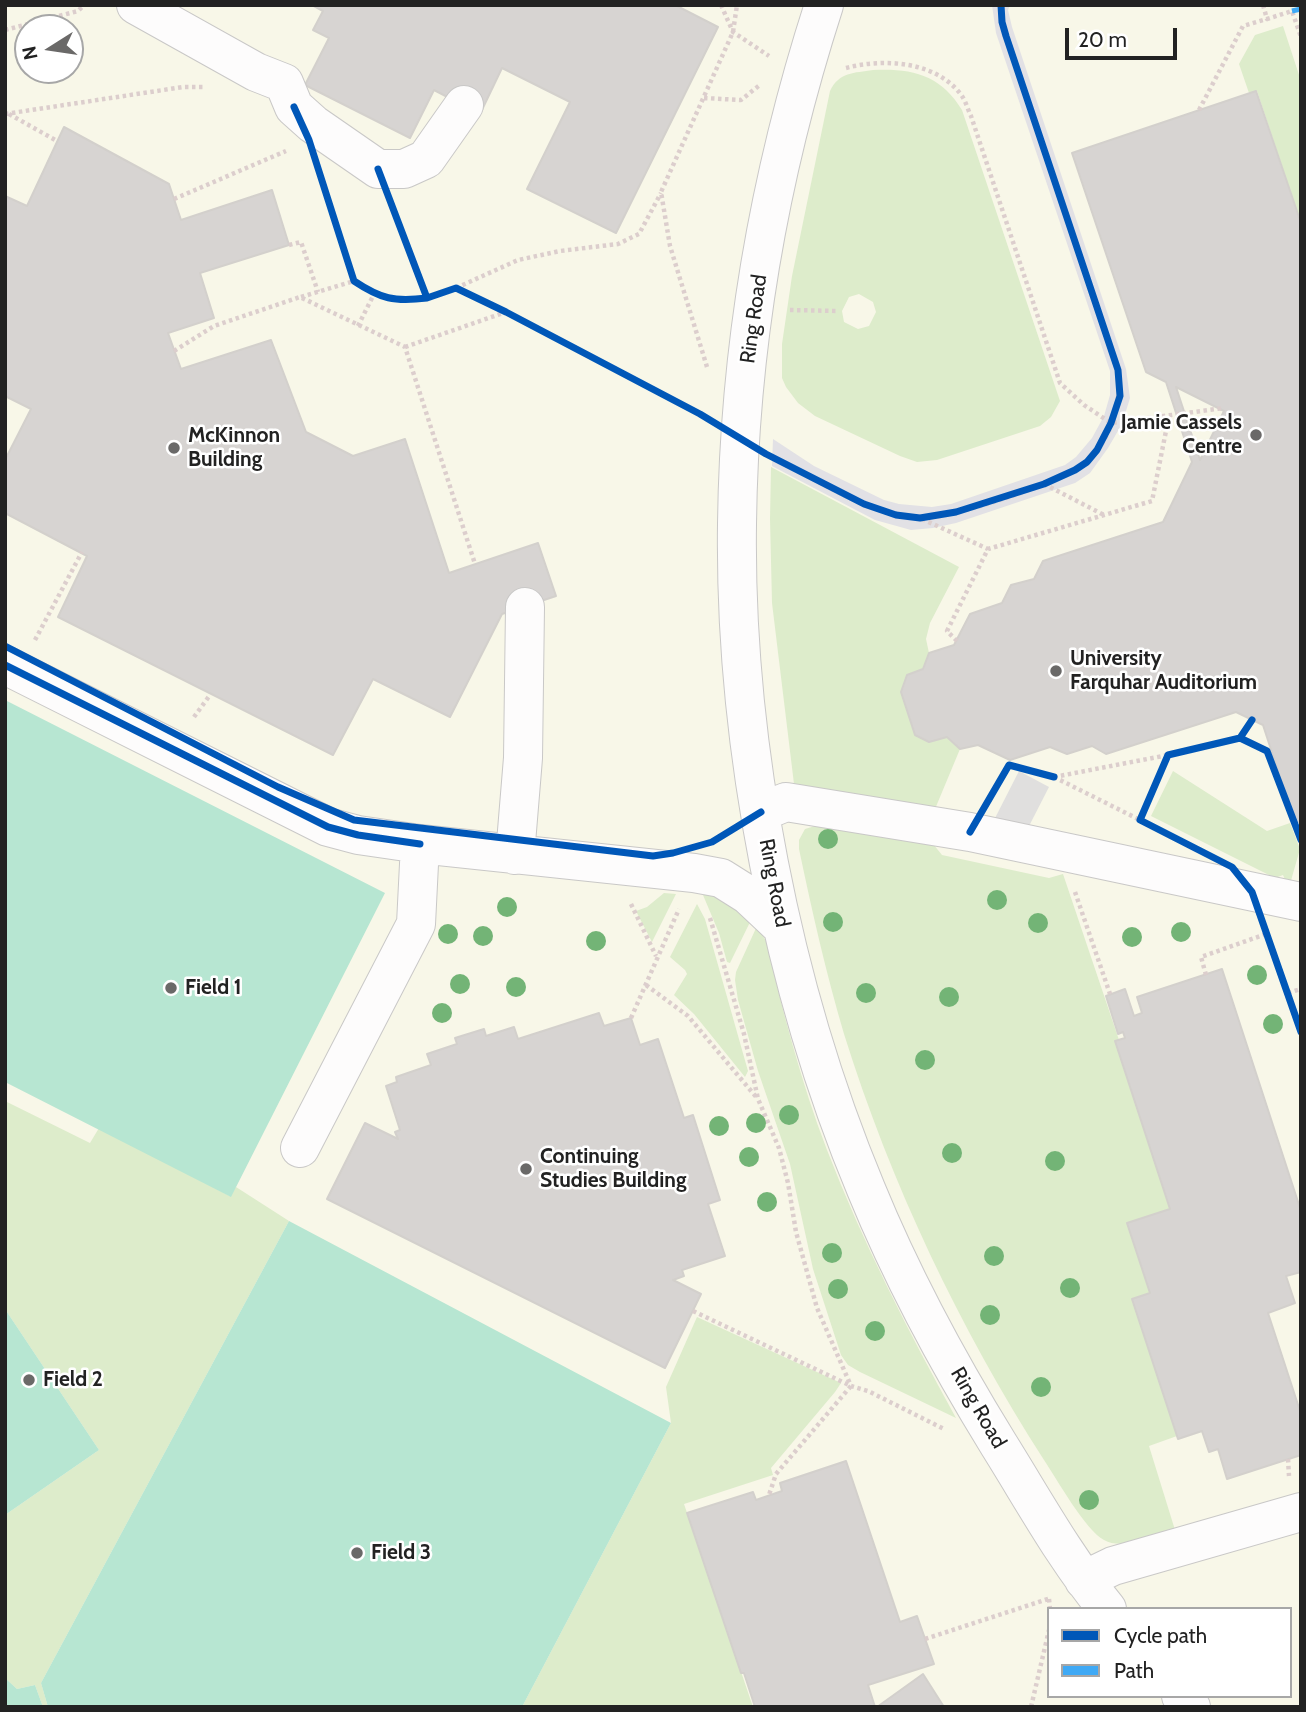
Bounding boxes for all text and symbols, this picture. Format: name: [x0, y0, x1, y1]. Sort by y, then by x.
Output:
north arrow: [14, 14, 84, 84]
scale bar: [1068, 14, 1180, 58]
text: 20 m: [1078, 27, 1127, 52]
text: N: [17, 44, 43, 62]
street label: Ring Road: [735, 273, 773, 365]
place label: Jamie Cassels Centre: [1121, 410, 1242, 460]
place label: McKinnon Building: [188, 423, 280, 473]
marker: Jamie Cassels Centre: [1248, 427, 1264, 443]
marker: McKinnon Building: [166, 440, 182, 456]
place label: University Farquhar Auditorium: [1070, 646, 1257, 696]
marker: University Farquhar Auditorium: [1048, 663, 1064, 679]
street label: Ring Road: [753, 837, 795, 929]
place label: Field 1: [185, 975, 242, 1001]
marker: Field 1: [163, 980, 179, 996]
place label: Continuing Studies Building: [540, 1144, 686, 1194]
marker: Continuing Studies Building: [518, 1161, 534, 1177]
street label: Ring Road: [945, 1363, 1011, 1453]
place label: Field 2: [43, 1367, 103, 1393]
marker: Field 2: [21, 1372, 37, 1388]
place label: Field 3: [371, 1540, 431, 1566]
marker: Field 3: [349, 1545, 365, 1561]
legend: [1047, 1607, 1292, 1698]
text: Cycle path: [1114, 1623, 1207, 1648]
text: Path: [1114, 1658, 1154, 1683]

